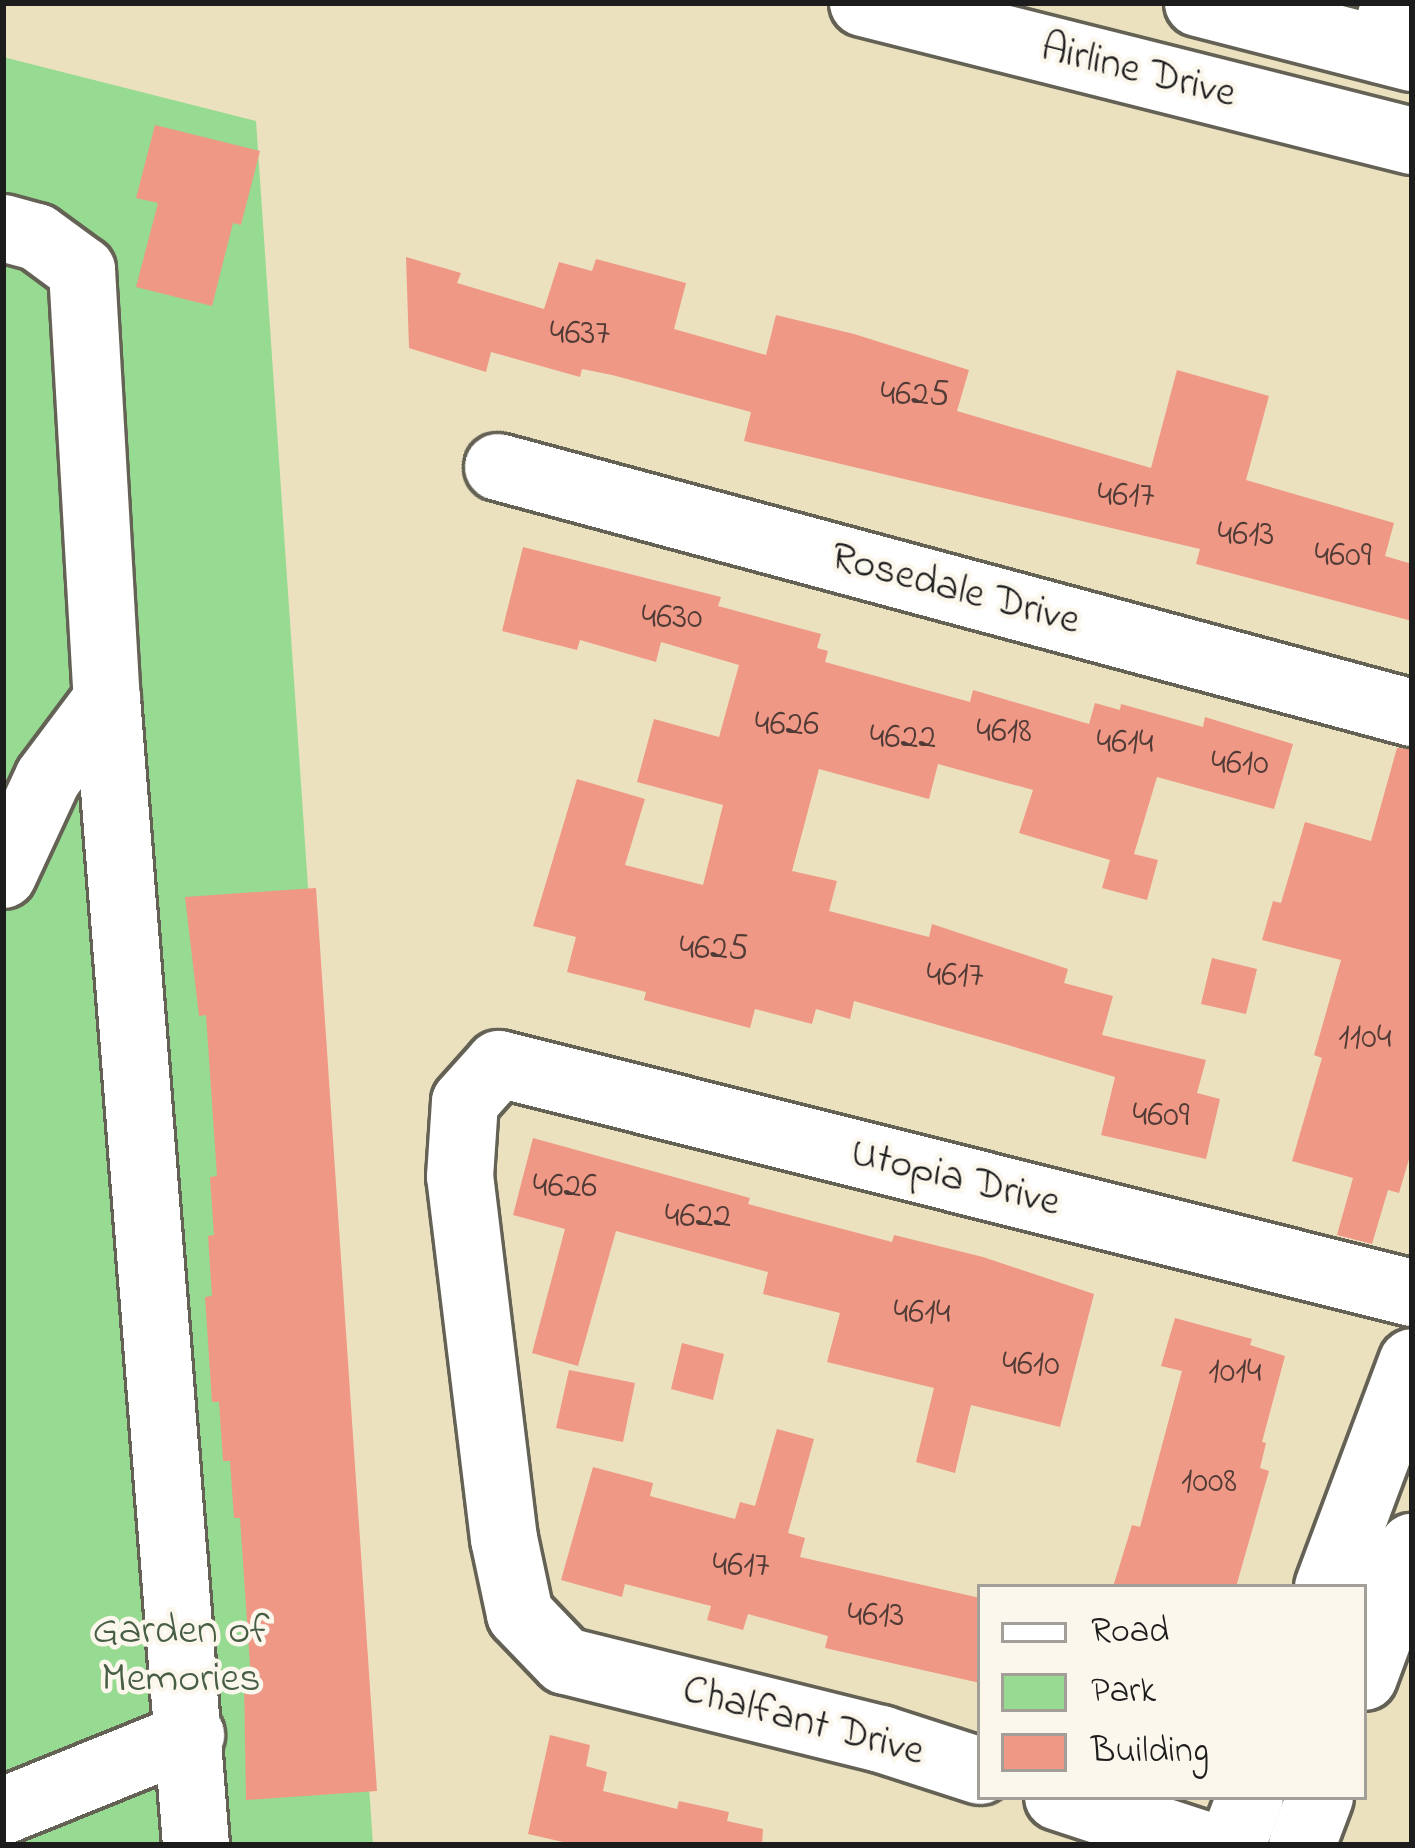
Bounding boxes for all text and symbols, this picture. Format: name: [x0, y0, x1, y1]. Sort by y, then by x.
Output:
street label: Airline Drive: [1035, 24, 1241, 120]
house number: 4637: [550, 313, 610, 357]
house number: 4625: [880, 374, 950, 418]
house number: 4617: [1098, 475, 1154, 519]
house number: 4613: [1218, 514, 1274, 558]
street label: Rosedale Drive: [825, 533, 1085, 647]
house number: 4609: [1314, 535, 1372, 579]
house number: 4630: [641, 597, 703, 641]
house number: 4626: [755, 704, 819, 748]
house number: 4618: [976, 711, 1032, 755]
house number: 4622: [870, 717, 936, 761]
house number: 4614: [1097, 722, 1153, 766]
house number: 4610: [1211, 743, 1269, 787]
house number: 4625: [679, 928, 749, 972]
house number: 4617: [927, 955, 983, 999]
house number: 1104: [1338, 1017, 1392, 1061]
house number: 4609: [1132, 1095, 1190, 1139]
street label: Utopia Drive: [845, 1129, 1065, 1229]
house number: 4626: [533, 1166, 597, 1210]
house number: 4622: [665, 1196, 731, 1240]
house number: 4614: [894, 1292, 950, 1336]
house number: 4610: [1002, 1344, 1060, 1388]
house number: 1014: [1208, 1351, 1262, 1395]
house number: 1008: [1181, 1461, 1237, 1505]
house number: 4617: [713, 1545, 769, 1589]
legend: [977, 1584, 1367, 1800]
house number: 4613: [848, 1595, 904, 1639]
text: Road: [1091, 1606, 1169, 1659]
park label: Garden of Memories: [93, 1607, 269, 1706]
street label: Chalfant Drive: [677, 1666, 929, 1778]
text: Park: [1091, 1666, 1156, 1719]
text: Building: [1091, 1726, 1209, 1779]

